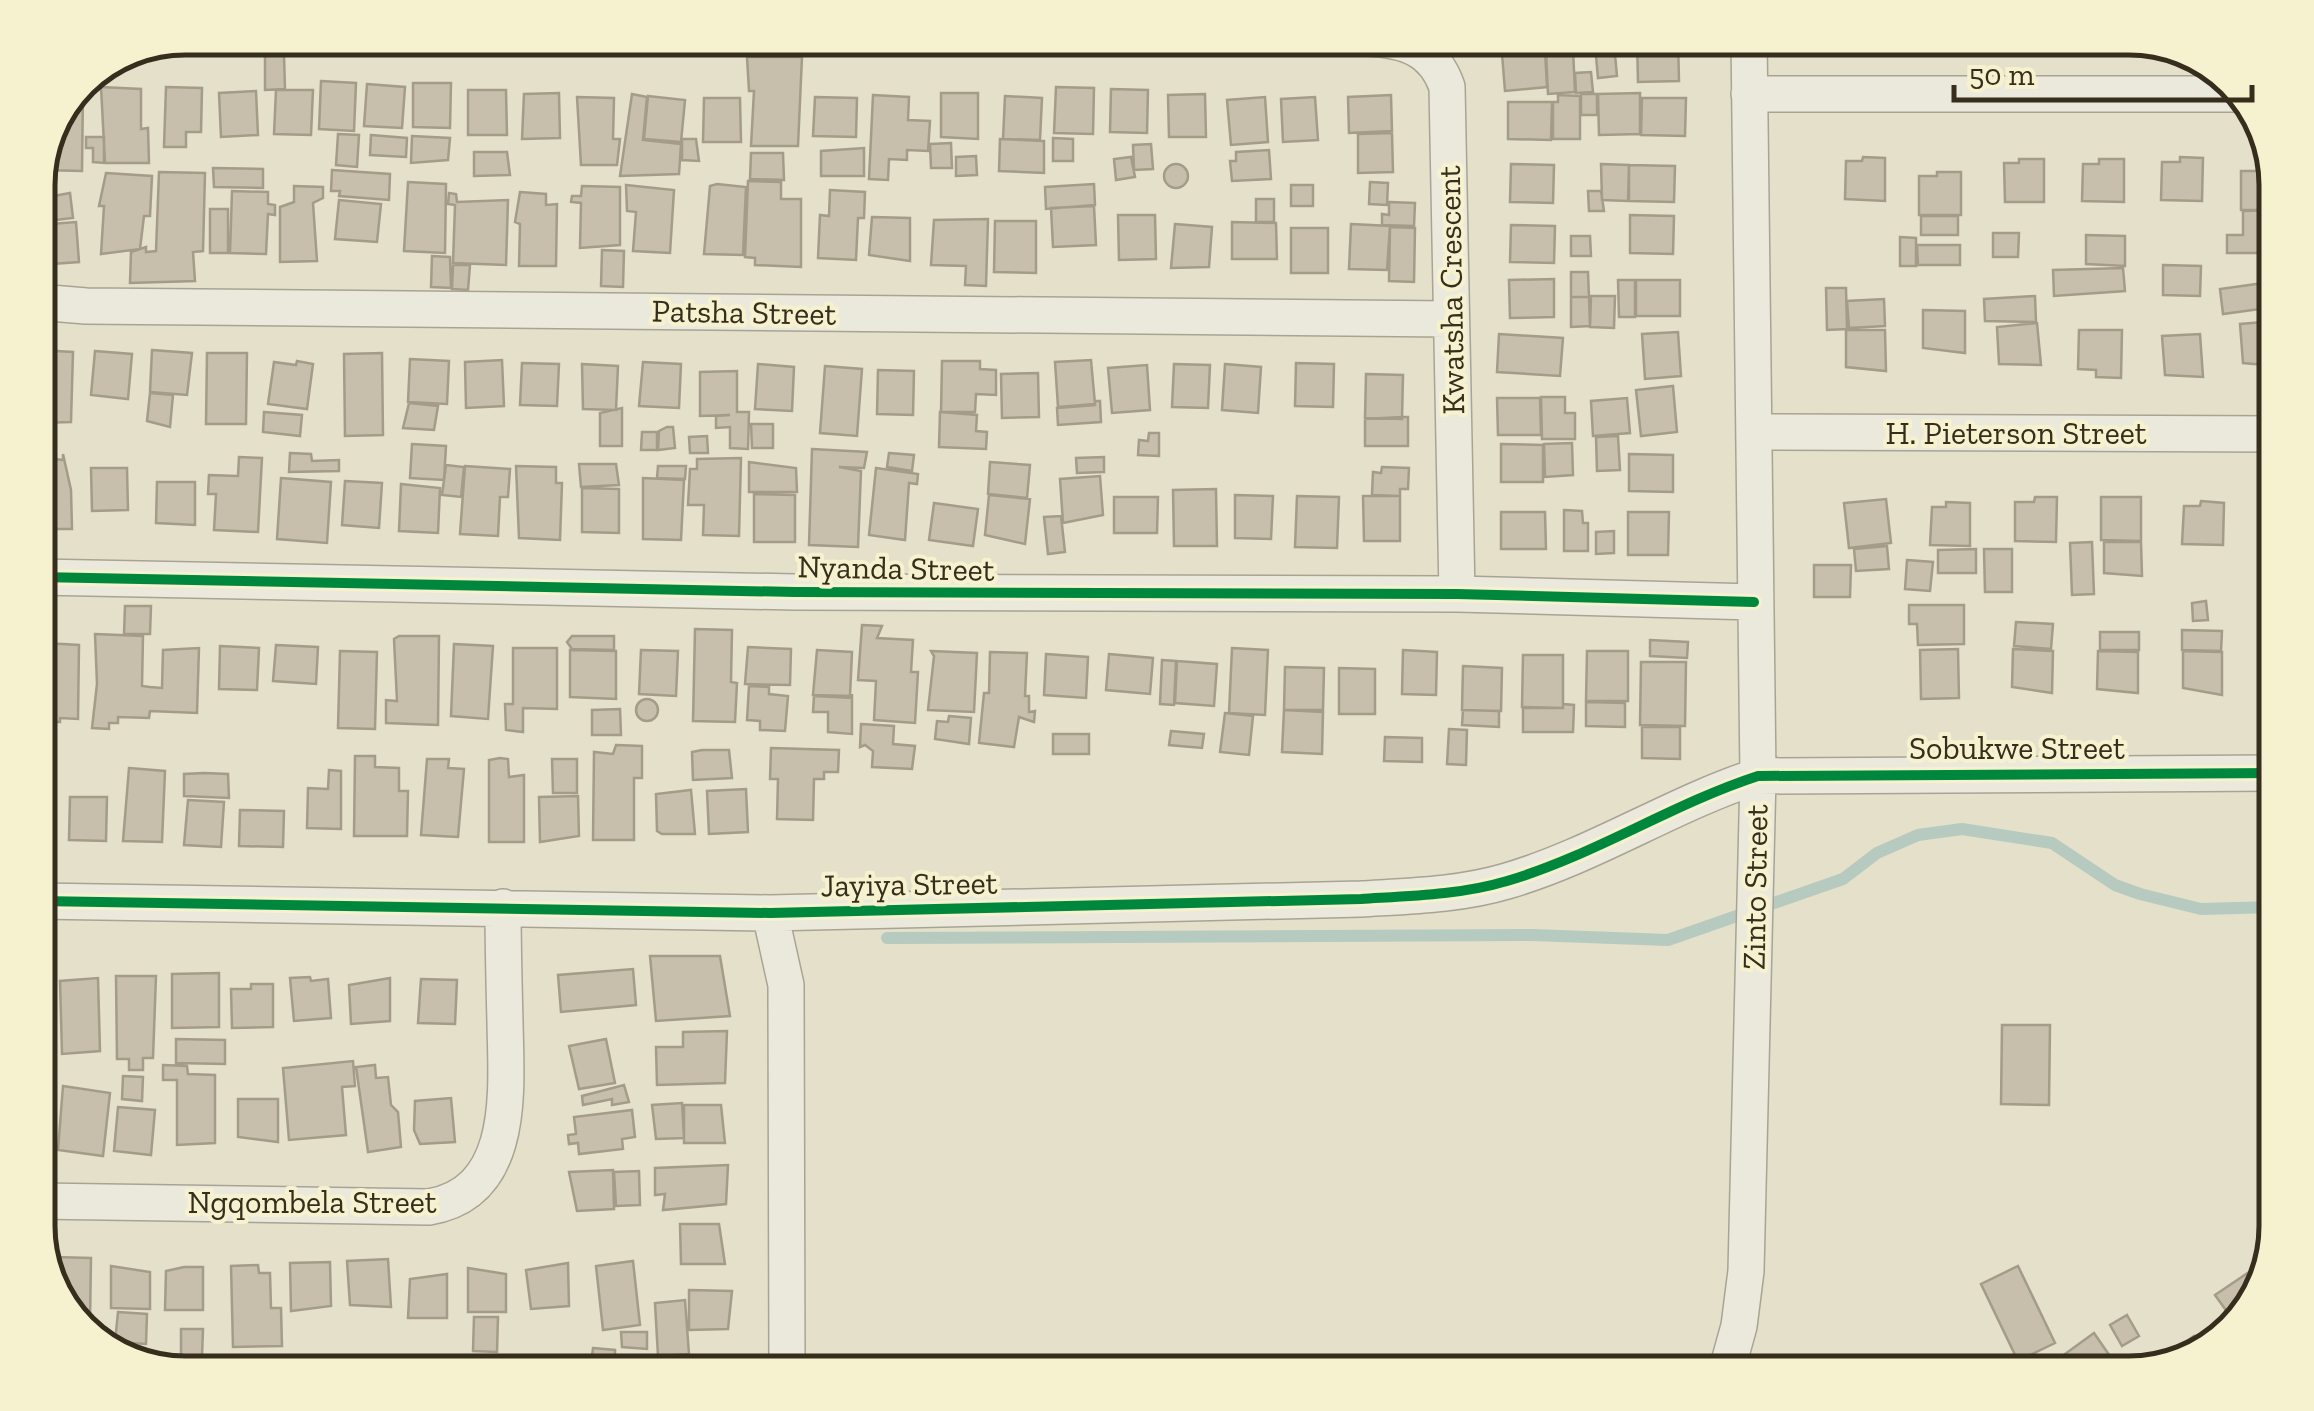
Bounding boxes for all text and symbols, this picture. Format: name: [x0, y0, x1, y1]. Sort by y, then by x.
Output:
scale bar: [1954, 40, 2252, 102]
text: 50 m: [1969, 57, 2034, 93]
street label: Kwatsha Crescent: [1430, 165, 1472, 415]
street label: Patsha Street: [651, 291, 837, 333]
street label: H. Pieterson Street: [1885, 414, 2147, 452]
street label: Nyanda Street: [797, 547, 995, 589]
street label: Sobukwe Street: [1909, 729, 2125, 767]
street label: Zinto Street: [1735, 804, 1775, 970]
street label: Jayiya Street: [820, 863, 998, 905]
street label: Ngqombela Street: [187, 1183, 437, 1221]

